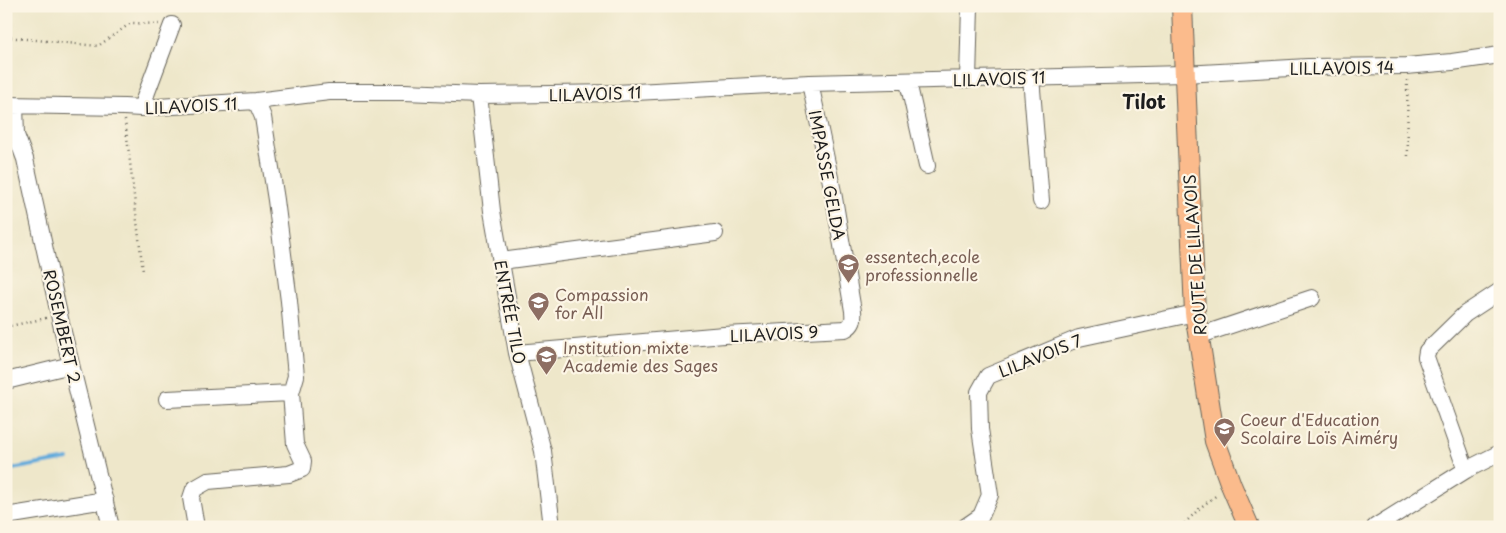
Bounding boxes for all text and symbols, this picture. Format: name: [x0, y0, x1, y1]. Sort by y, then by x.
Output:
street label: LILLAVOIS 14: [1289, 54, 1395, 80]
street label: LILAVOIS 11: [952, 64, 1046, 92]
street label: LILAVOIS 11: [548, 79, 642, 107]
district label: Tilot: [1122, 87, 1166, 115]
street label: LILAVOIS 11: [144, 91, 238, 119]
street label: IMPASSE GELDA: [804, 108, 852, 242]
street label: ROUTE DE LILAVOIS: [1176, 174, 1212, 336]
place label: essentech,ecole professionnelle: [865, 244, 980, 286]
school or university icon: essentech,ecole professionnelle: [837, 253, 861, 284]
street label: ENTRÉE TILO: [489, 258, 533, 366]
street label: ROSEMBERT 2: [38, 267, 88, 385]
place label: Compassion for All: [555, 282, 649, 324]
school or university icon: Compassion for All: [527, 291, 551, 322]
street label: LILAVOIS 9: [729, 319, 819, 347]
street label: LILAVOIS 7: [995, 327, 1085, 383]
place label: Institution mixte Academie des Sages: [563, 335, 718, 377]
school or university icon: Institution mixte Academie des Sages: [535, 344, 559, 375]
place label: Coeur d'Education Scolaire Loïs Aiméry: [1240, 407, 1398, 449]
school or university icon: Coeur d'Education Scolaire Loïs Aiméry: [1212, 416, 1236, 447]

